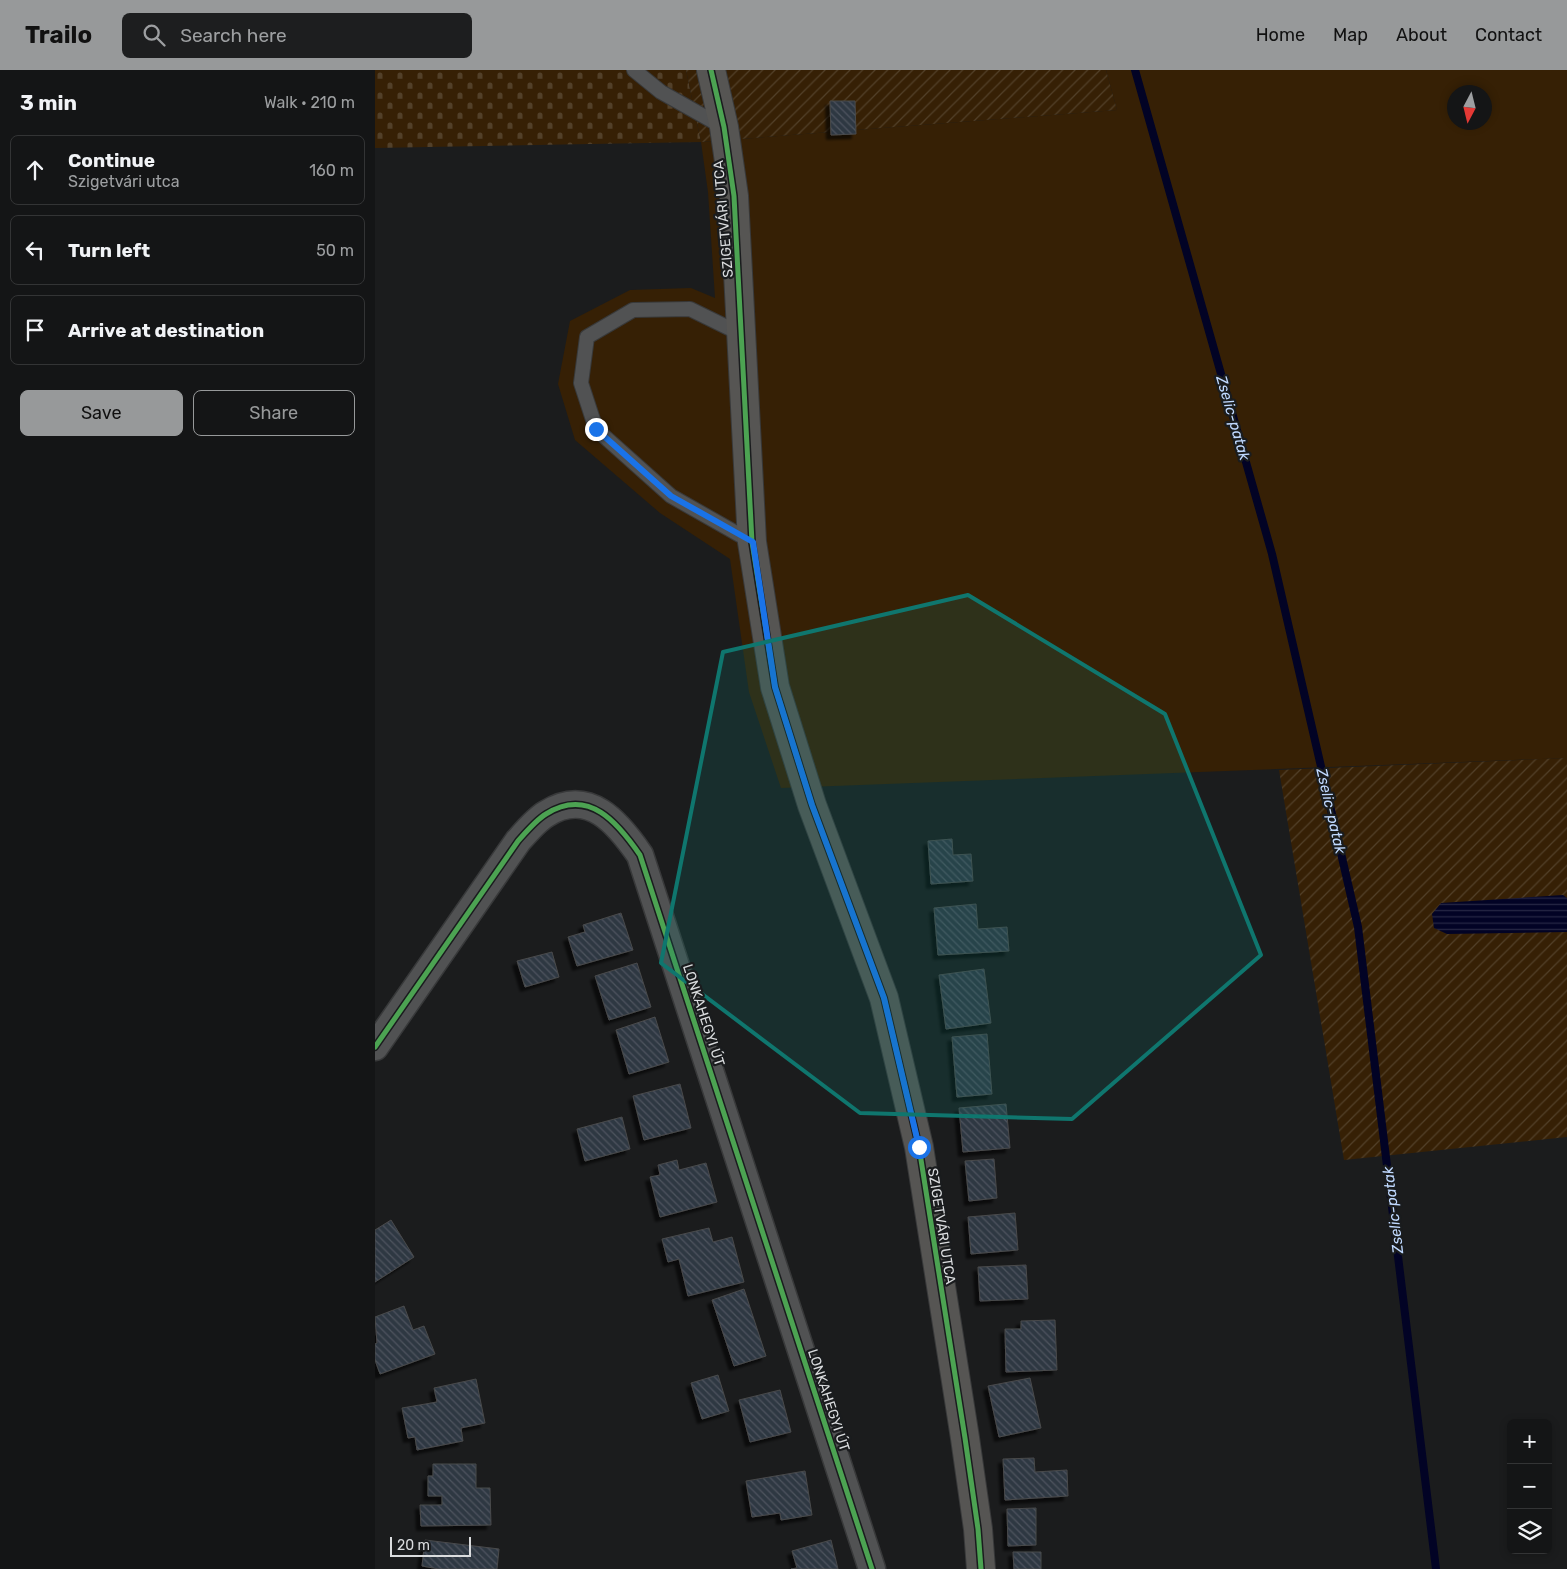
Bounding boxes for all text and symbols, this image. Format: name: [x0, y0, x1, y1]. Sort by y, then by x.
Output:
search box: [122, 13, 472, 58]
text: Trailo: [25, 21, 92, 49]
icon: search: [140, 21, 168, 49]
text: Search here: [180, 24, 287, 47]
text: Home: [1256, 24, 1305, 46]
text: Map: [1333, 24, 1368, 46]
text: About: [1396, 24, 1447, 46]
text: Contact: [1475, 24, 1542, 46]
north arrow: [1447, 85, 1492, 130]
text: 3 min: [20, 90, 77, 115]
text: Walk · 210 m: [264, 93, 355, 112]
text: Continue: [68, 149, 155, 172]
icon: ahead: [21, 156, 49, 184]
street label: SZIGETVÁRI UTCA: [709, 159, 737, 278]
text: 160 m: [309, 161, 354, 180]
text: Szigetvári utca: [68, 172, 179, 191]
icon: left: [21, 236, 49, 264]
text: Turn left: [68, 239, 150, 262]
text: 50 m: [316, 241, 354, 260]
icon: arrive: [21, 316, 49, 344]
text: Arrive at destination: [68, 319, 264, 342]
water label: Zselic-patak: [1212, 372, 1254, 463]
button: Save: [20, 390, 183, 436]
button: Share: [193, 390, 355, 436]
route end: [585, 418, 608, 441]
water label: Zselic-patak: [1312, 765, 1350, 856]
street label: LONKAHEGYI ÚT: [679, 962, 729, 1068]
route start: [908, 1136, 931, 1159]
water label: Zselic-patak: [1379, 1165, 1407, 1256]
street label: SZIGETVÁRI UTCA: [924, 1166, 960, 1286]
street label: LONKAHEGYI ÚT: [804, 1347, 854, 1453]
map controls: [1507, 1419, 1552, 1554]
button: +: [1507, 1419, 1552, 1464]
button: −: [1507, 1464, 1552, 1509]
button: layers: [1507, 1509, 1552, 1554]
scale bar: [390, 1534, 471, 1557]
text: 20 m: [397, 1537, 430, 1554]

